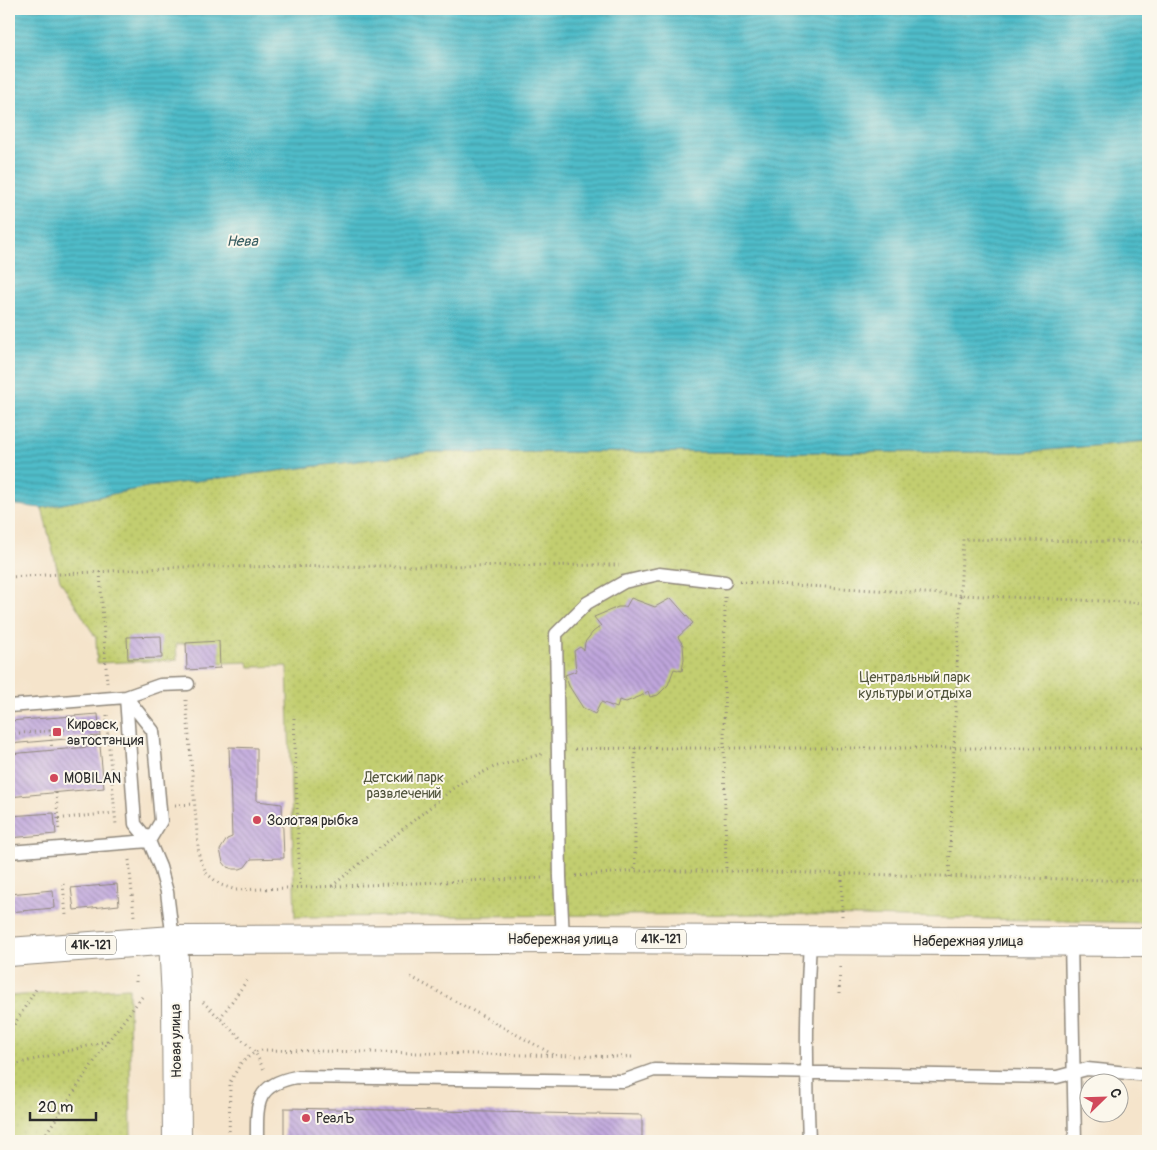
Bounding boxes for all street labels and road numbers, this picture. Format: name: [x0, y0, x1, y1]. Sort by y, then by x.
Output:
road number: 41К-121: [636, 930, 686, 949]
street label: Набережная улица: [508, 931, 618, 948]
street label: Набережная улица: [913, 933, 1023, 950]
road number: 41К-121: [66, 936, 116, 954]
street label: Новая улица: [167, 1004, 185, 1078]

